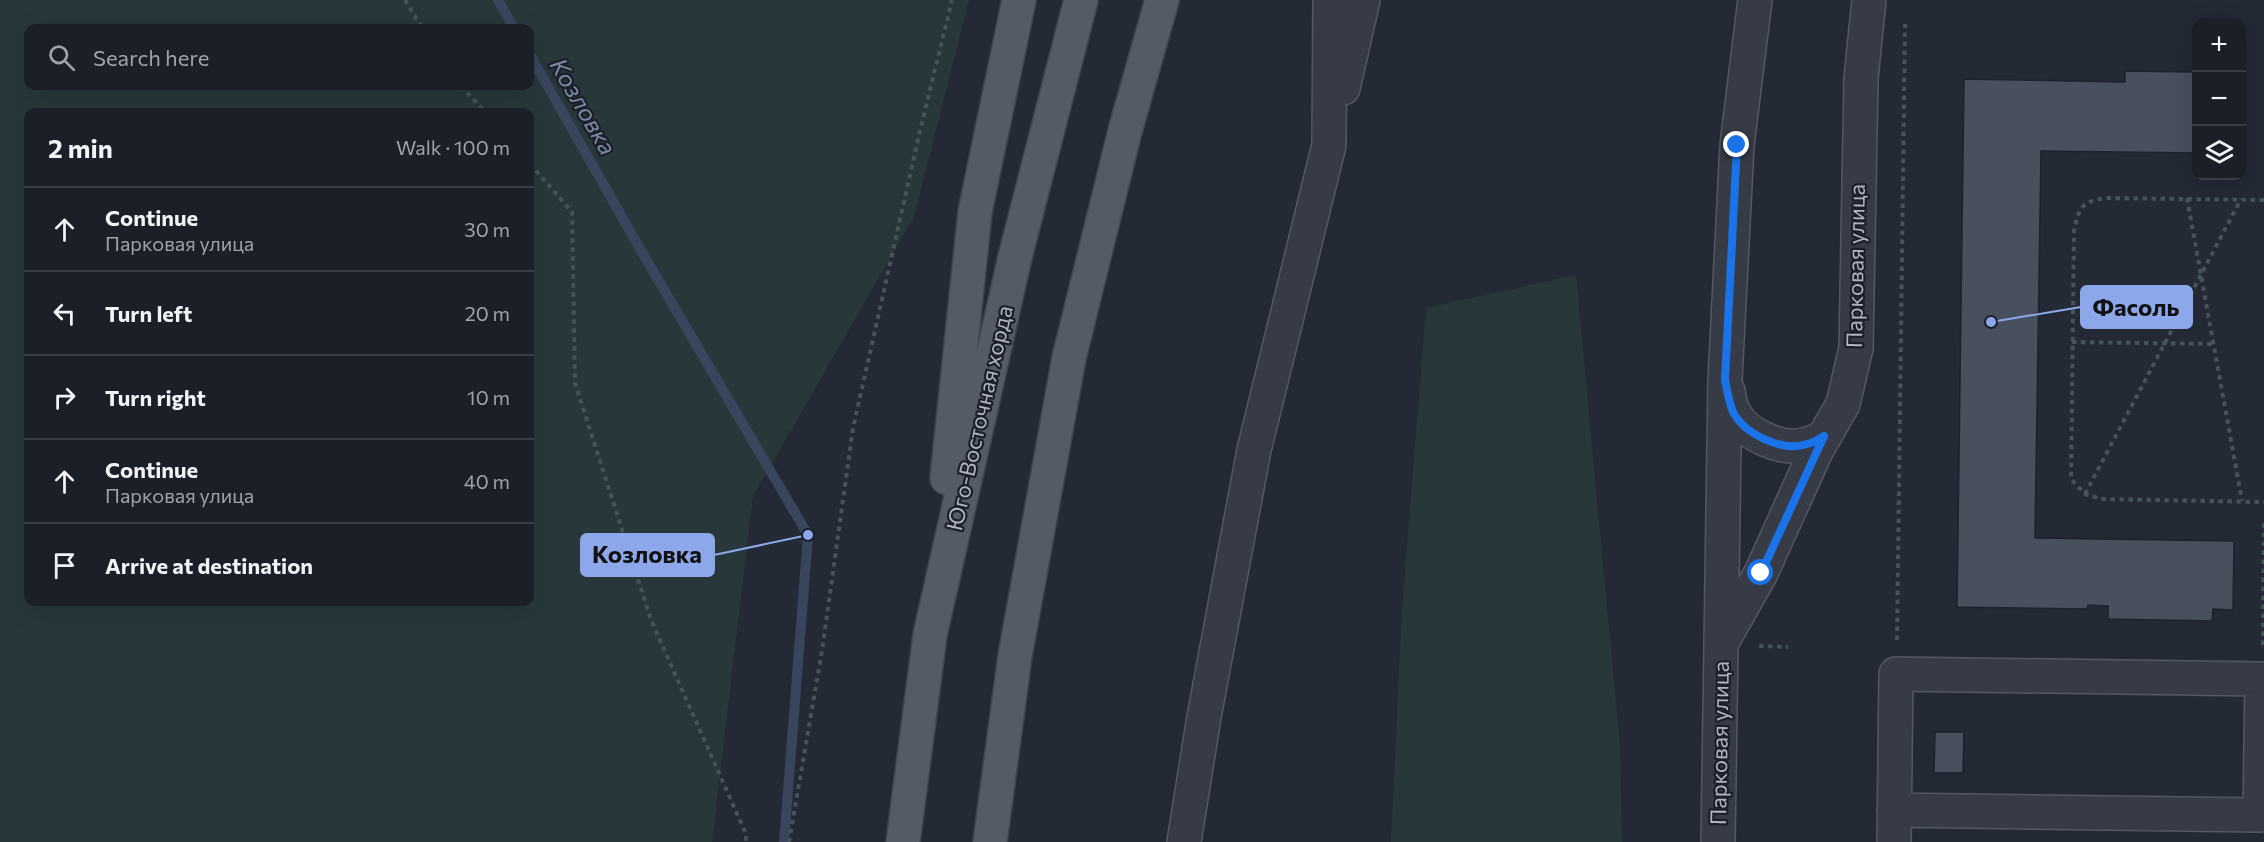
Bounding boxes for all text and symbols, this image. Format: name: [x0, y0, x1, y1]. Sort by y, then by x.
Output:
map controls: [2192, 18, 2246, 180]
button: +: [2192, 18, 2246, 72]
search box: [24, 24, 534, 90]
icon: search: [45, 41, 78, 74]
text: Search here: [93, 44, 209, 71]
water label: Козловка: [545, 52, 623, 160]
button: −: [2192, 72, 2246, 126]
button: layers: [2192, 126, 2246, 180]
route end: [1723, 131, 1749, 157]
text: 2 min: [48, 132, 113, 163]
text: Walk · 100 m: [396, 135, 510, 159]
street label: Парковая улица: [1840, 184, 1870, 348]
text: Continue: [105, 204, 198, 231]
icon: ahead: [48, 213, 81, 246]
text: 30 m: [464, 217, 510, 241]
text: Парковая улица: [105, 231, 254, 255]
callout: Фасоль: [2081, 286, 2192, 328]
text: Фасоль: [2092, 292, 2180, 321]
icon: left: [48, 297, 81, 330]
text: Turn left: [105, 300, 192, 327]
text: 20 m: [465, 301, 510, 325]
street label: Юго-Восточная хорда: [940, 303, 1018, 533]
icon: right: [48, 381, 81, 414]
text: Turn right: [105, 384, 206, 411]
text: 10 m: [467, 385, 510, 409]
text: Continue: [105, 456, 198, 483]
icon: ahead: [48, 465, 81, 498]
text: 40 m: [464, 469, 510, 493]
text: Парковая улица: [105, 483, 254, 507]
callout: Козловка: [581, 534, 714, 576]
text: Козловка: [592, 539, 702, 568]
icon: arrive: [48, 549, 81, 582]
text: Arrive at destination: [105, 552, 313, 579]
route start: [1747, 559, 1773, 585]
street label: Парковая улица: [1704, 661, 1734, 825]

